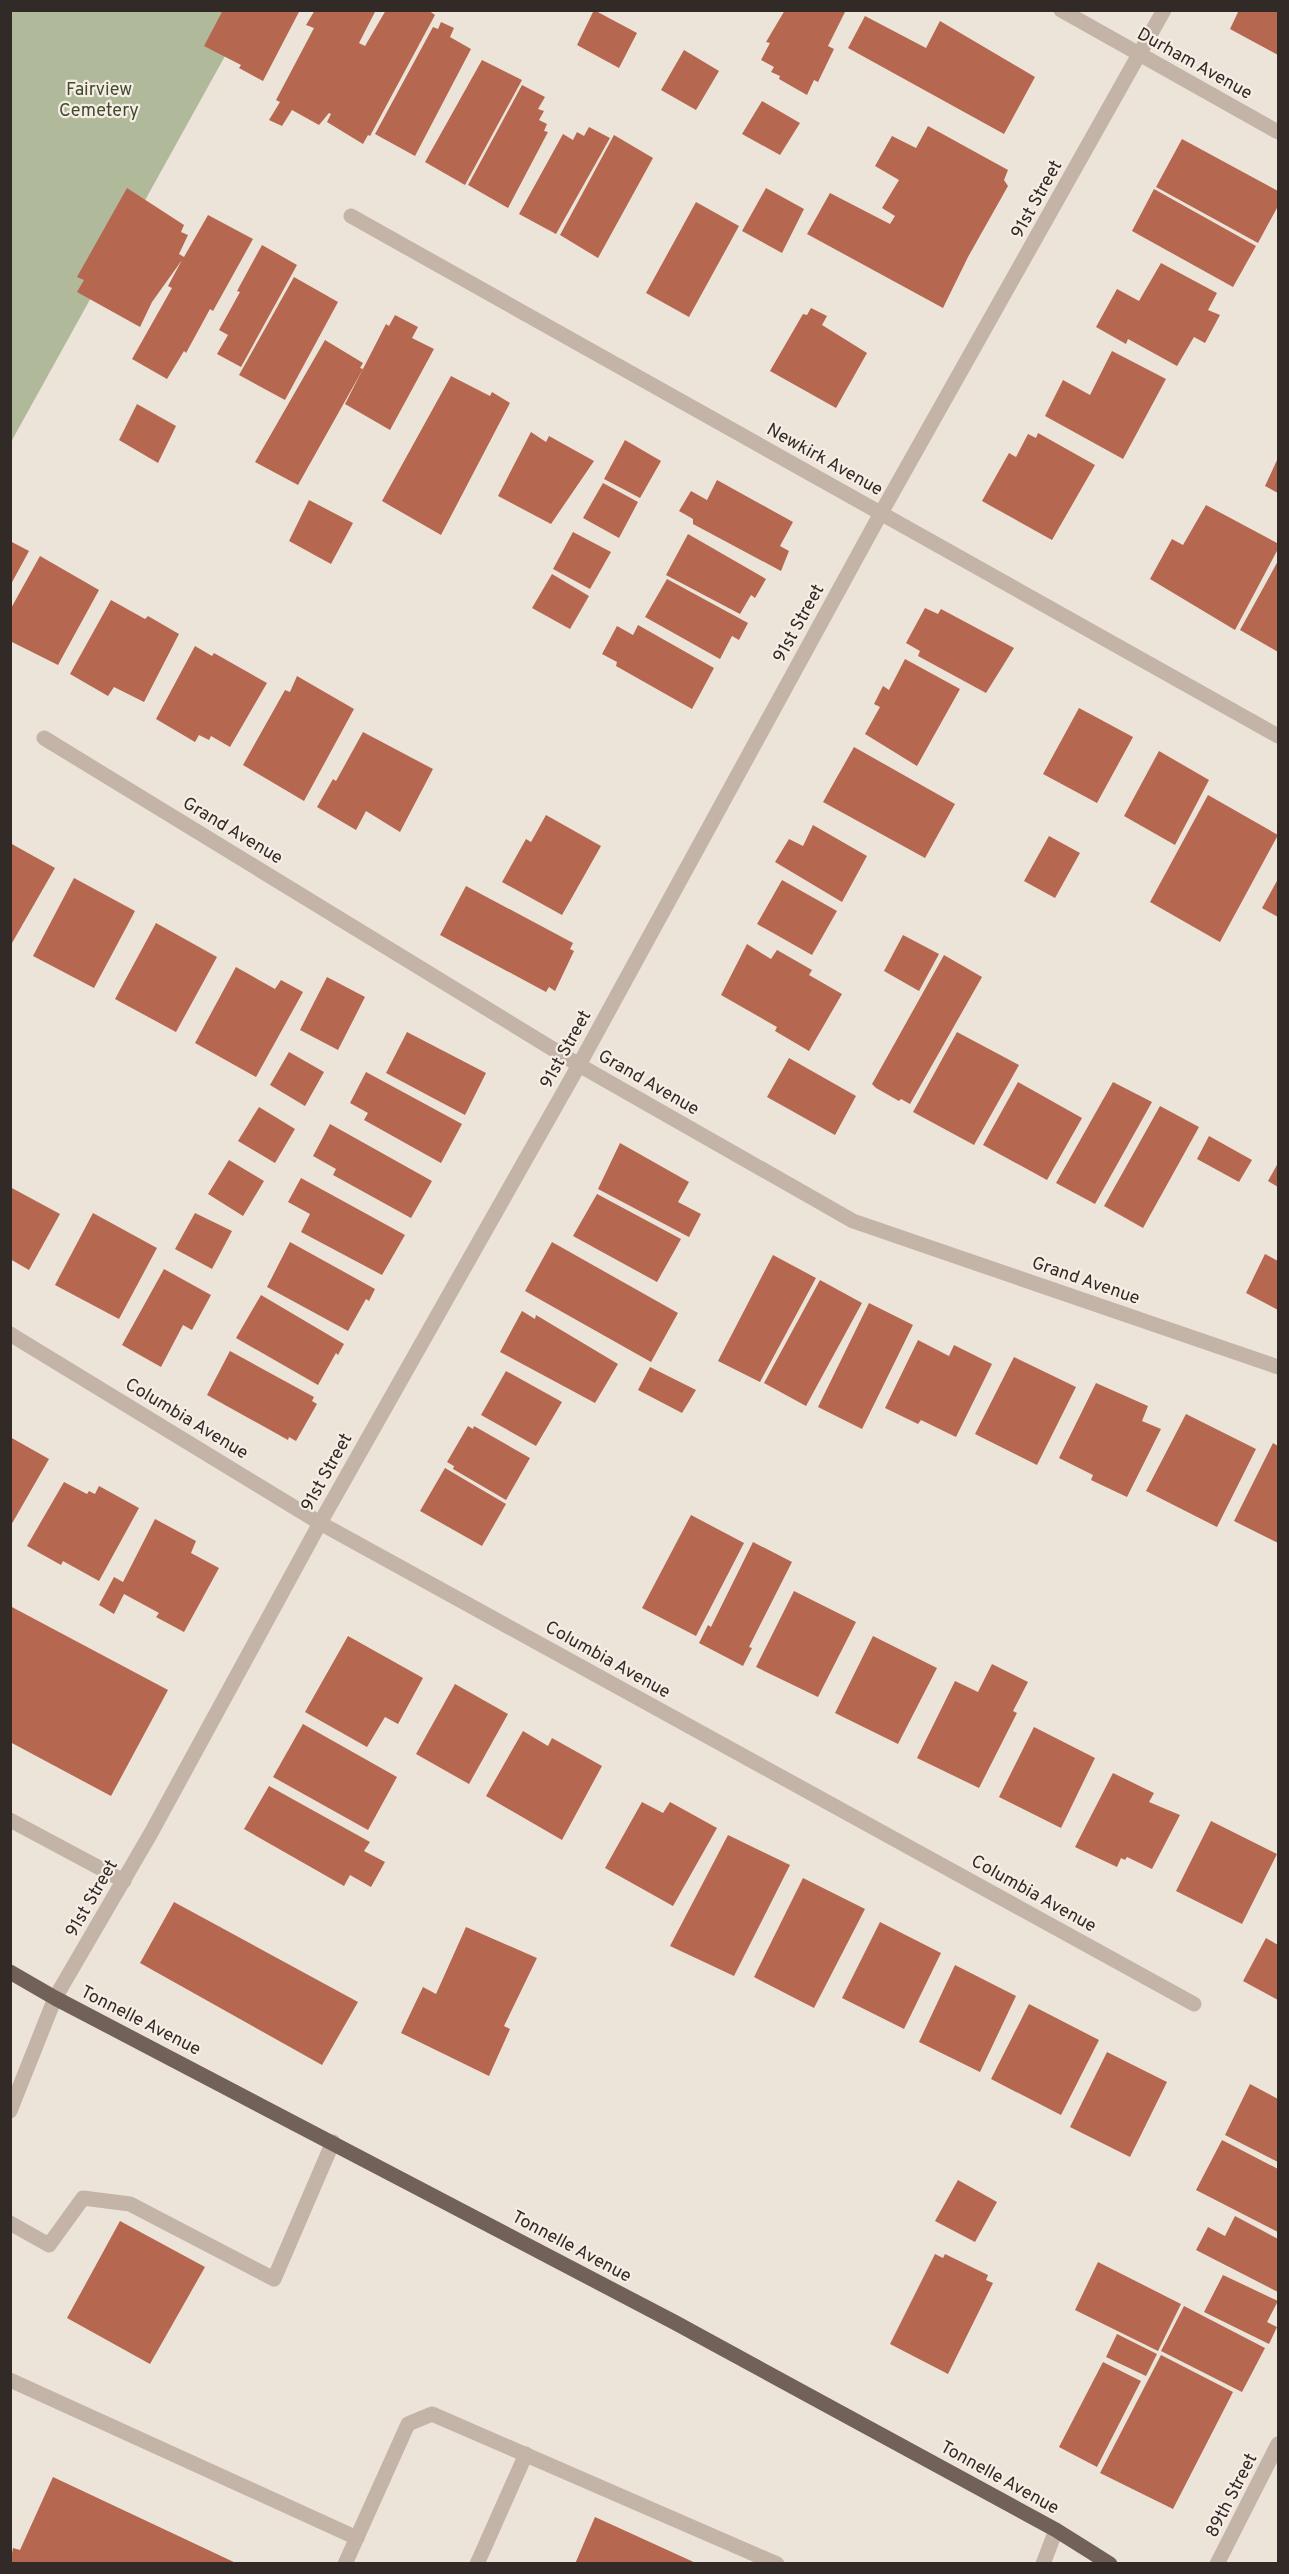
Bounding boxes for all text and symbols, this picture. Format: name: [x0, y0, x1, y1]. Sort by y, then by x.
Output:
street label: Durham Avenue: [1133, 23, 1256, 105]
park label: Fairview Cemetery: [59, 79, 139, 123]
street label: 91st Street: [1006, 157, 1068, 243]
street label: Newkirk Avenue: [762, 419, 886, 502]
street label: 91st Street: [768, 581, 830, 667]
street label: Grand Avenue: [178, 792, 287, 870]
street label: 91st Street: [535, 1007, 597, 1093]
street label: Grand Avenue: [594, 1045, 703, 1121]
street label: Grand Avenue: [1028, 1252, 1143, 1311]
street label: Columbia Avenue: [120, 1373, 252, 1465]
street label: 91st Street: [296, 1430, 358, 1516]
street label: Columbia Avenue: [541, 1616, 674, 1704]
street label: Columbia Avenue: [967, 1850, 1100, 1938]
street label: 91st Street: [61, 1856, 124, 1942]
street label: Tonnelle Avenue: [76, 1981, 204, 2062]
street label: Tonnelle Avenue: [508, 2206, 635, 2288]
street label: Tonnelle Avenue: [936, 2436, 1063, 2520]
street label: 89th Street: [1201, 2450, 1263, 2542]

